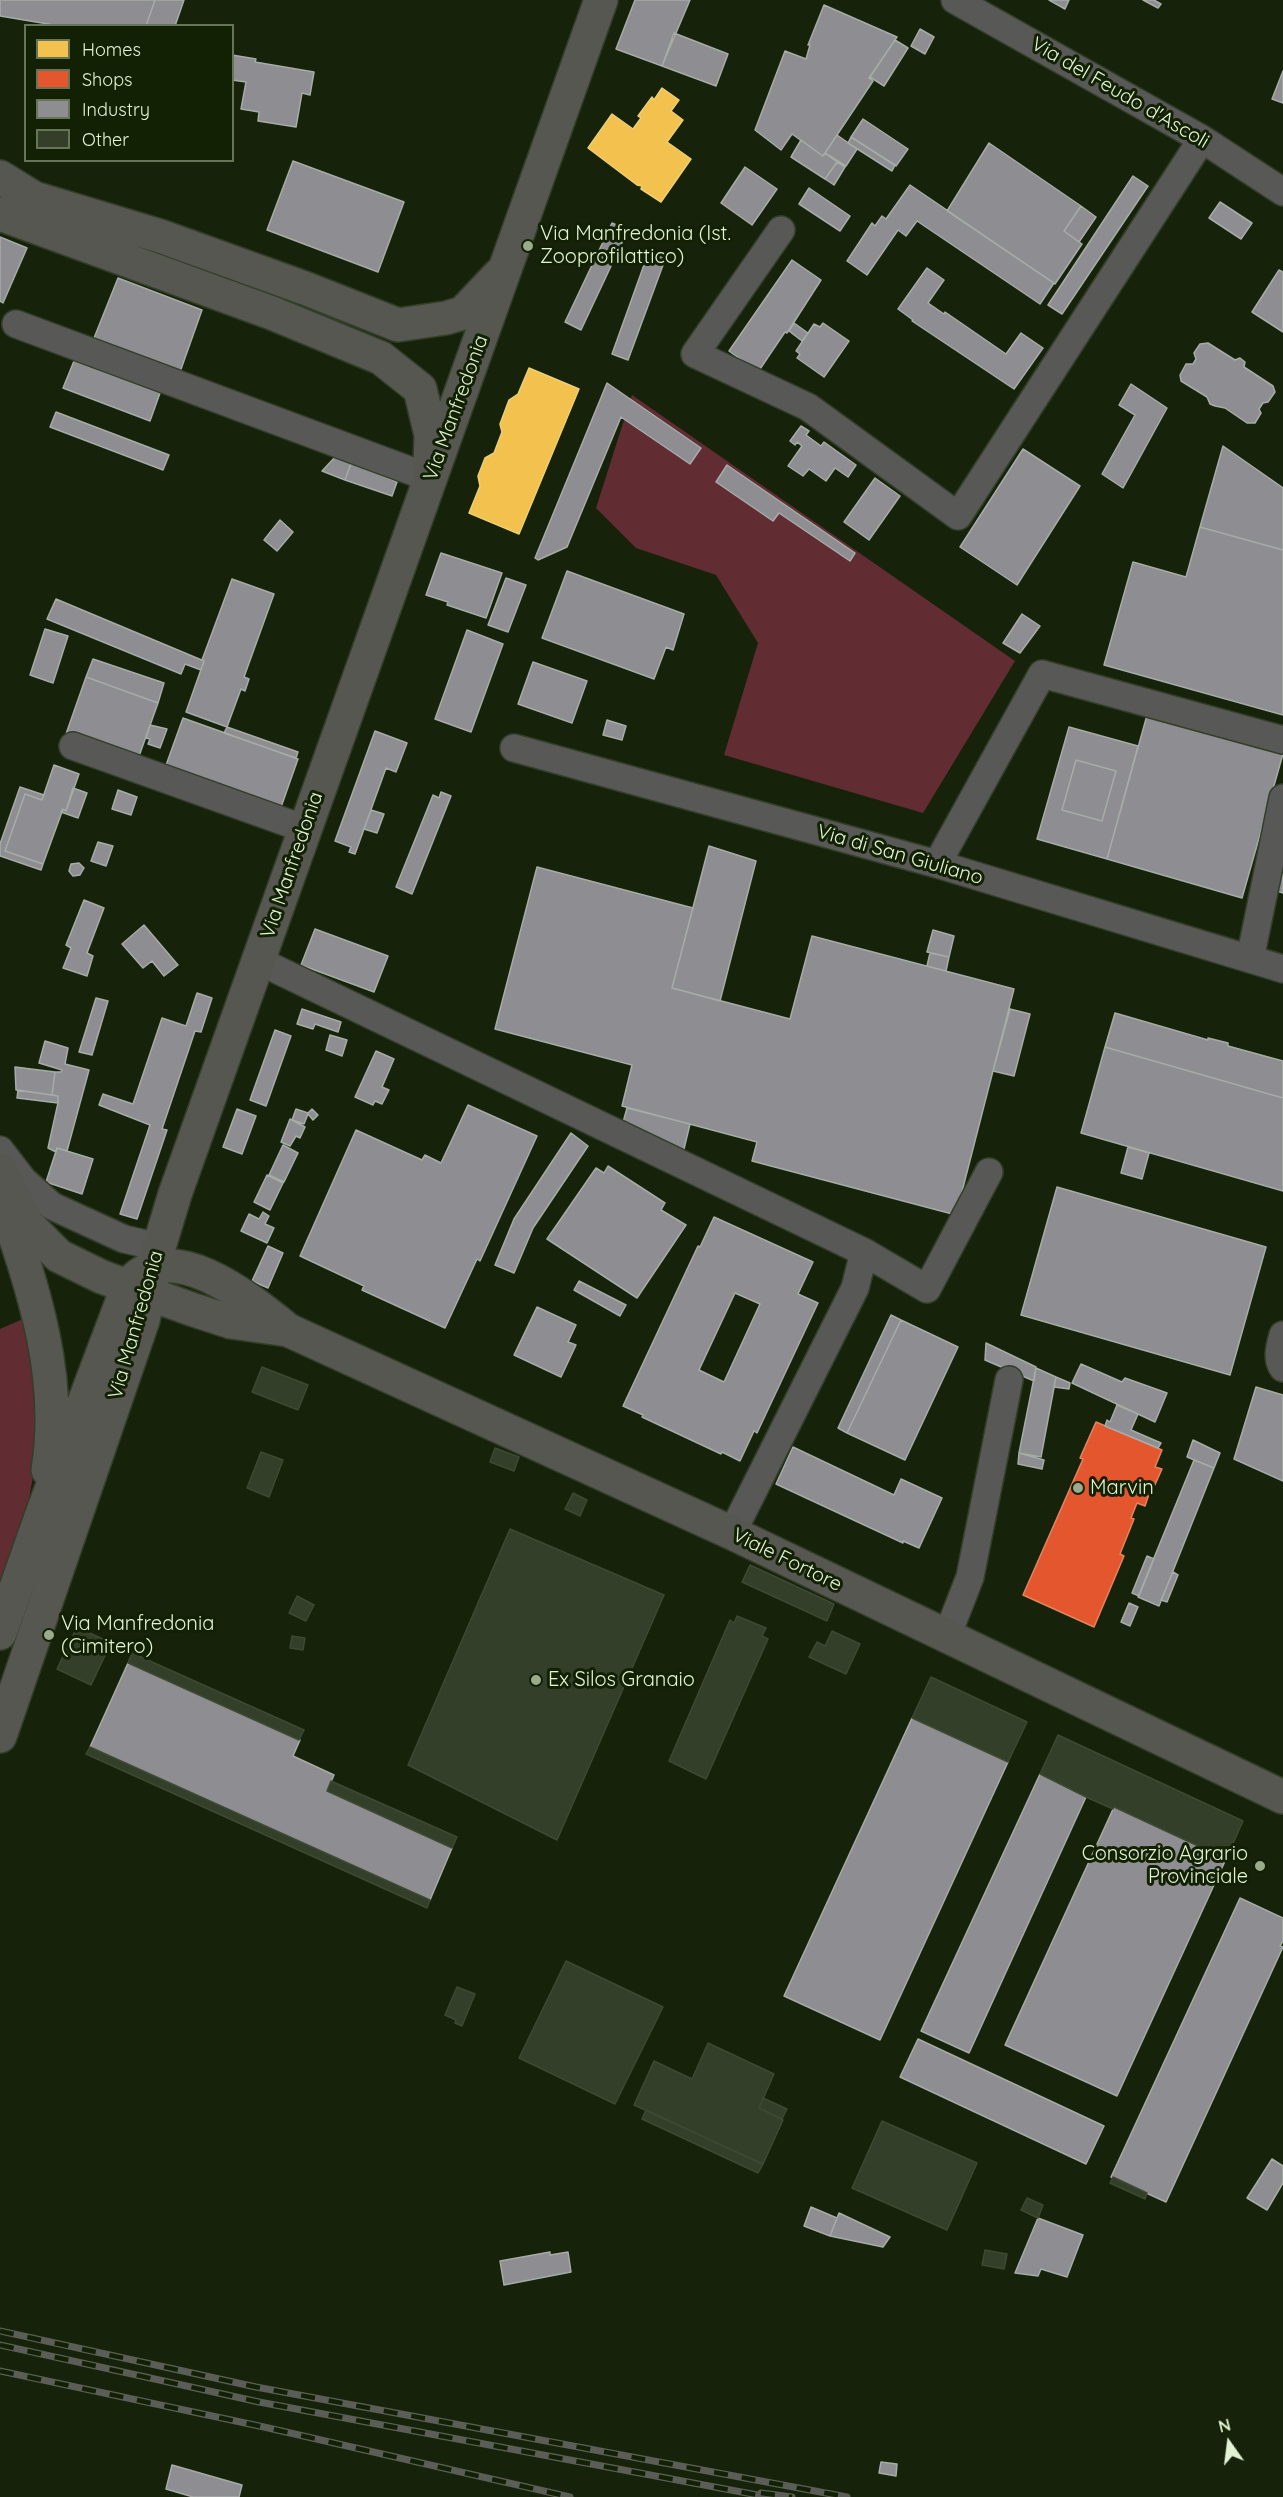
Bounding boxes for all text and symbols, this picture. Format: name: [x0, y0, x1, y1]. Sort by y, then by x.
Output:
legend: [24, 24, 234, 162]
street label: Via del Feudo d'Ascoli: [1027, 32, 1213, 154]
text: Homes: [82, 38, 141, 61]
text: Shops: [82, 68, 133, 91]
text: Industry: [82, 98, 150, 121]
text: Other: [82, 128, 129, 151]
place label: Via Manfredonia (Ist. Zooprofilattico): [540, 222, 731, 269]
marker: Via Manfredonia (Ist. Zooprofilattico): [521, 239, 535, 253]
street label: Via Manfredonia: [419, 332, 493, 484]
street label: Via Manfredonia: [256, 789, 328, 941]
street label: Via di San Giuliano: [814, 820, 986, 890]
street label: Via Manfredonia: [103, 1248, 169, 1402]
place label: Marvin: [1090, 1476, 1154, 1500]
marker: Marvin: [1071, 1481, 1085, 1495]
street label: Viale Fortore: [728, 1523, 846, 1597]
place label: Via Manfredonia (Cimitero): [61, 1612, 214, 1659]
marker: Via Manfredonia (Cimitero): [42, 1628, 56, 1642]
place label: Ex Silos Granaio: [548, 1668, 695, 1692]
marker: Ex Silos Granaio: [529, 1673, 543, 1687]
place label: Consorzio Agrario Provinciale: [1082, 1842, 1248, 1889]
marker: Consorzio Agrario Provinciale: [1253, 1859, 1267, 1873]
north arrow: [1199, 2413, 1259, 2473]
text: N: [1217, 2414, 1233, 2437]

